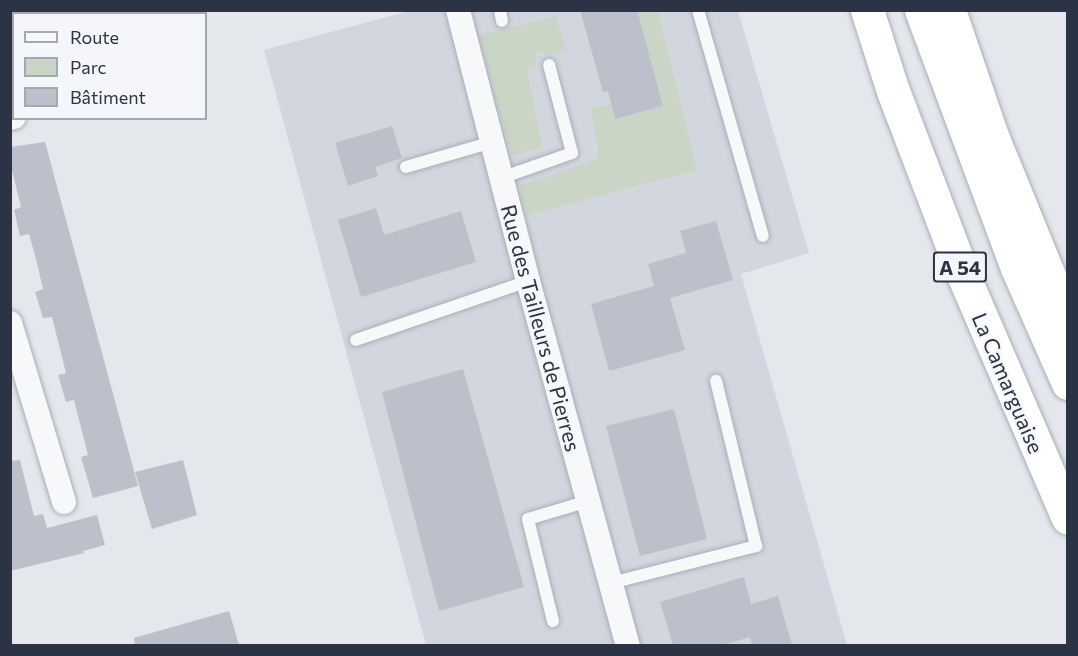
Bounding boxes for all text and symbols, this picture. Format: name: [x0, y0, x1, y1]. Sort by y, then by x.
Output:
legend: [12, 12, 207, 120]
text: Route: [70, 26, 119, 48]
text: Parc: [70, 56, 107, 78]
text: Bâtiment: [70, 86, 146, 108]
street label: Rue des Tailleurs de Pierres: [496, 202, 586, 454]
road number: A 54: [932, 250, 988, 284]
street label: La Camarguaise: [967, 309, 1049, 457]

